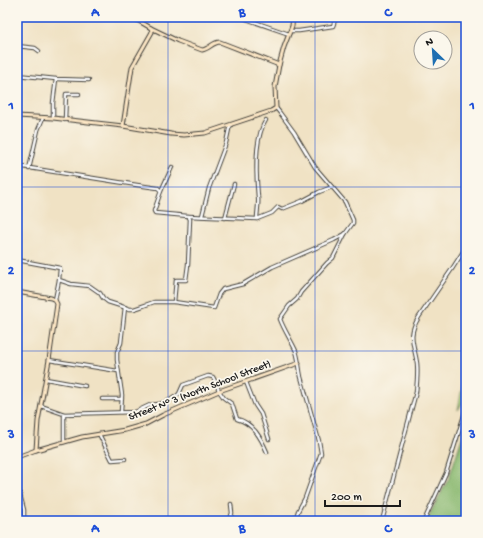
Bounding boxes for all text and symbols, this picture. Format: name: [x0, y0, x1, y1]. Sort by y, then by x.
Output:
text: A: [90, 6, 100, 21]
text: B: [238, 6, 247, 21]
text: C: [383, 6, 393, 21]
north arrow: [413, 30, 453, 70]
text: N: [424, 36, 435, 50]
text: 1: [7, 99, 14, 114]
text: 1: [468, 99, 475, 114]
text: 2: [8, 264, 15, 279]
text: 2: [469, 264, 476, 279]
street label: Street N° 3 (North School Street): [127, 358, 273, 424]
text: 3: [7, 428, 15, 443]
text: 3: [468, 428, 476, 443]
scale bar: [325, 482, 400, 508]
text: 200 m: [331, 491, 362, 505]
text: A: [90, 522, 100, 537]
text: B: [238, 522, 247, 537]
text: C: [383, 522, 393, 537]

